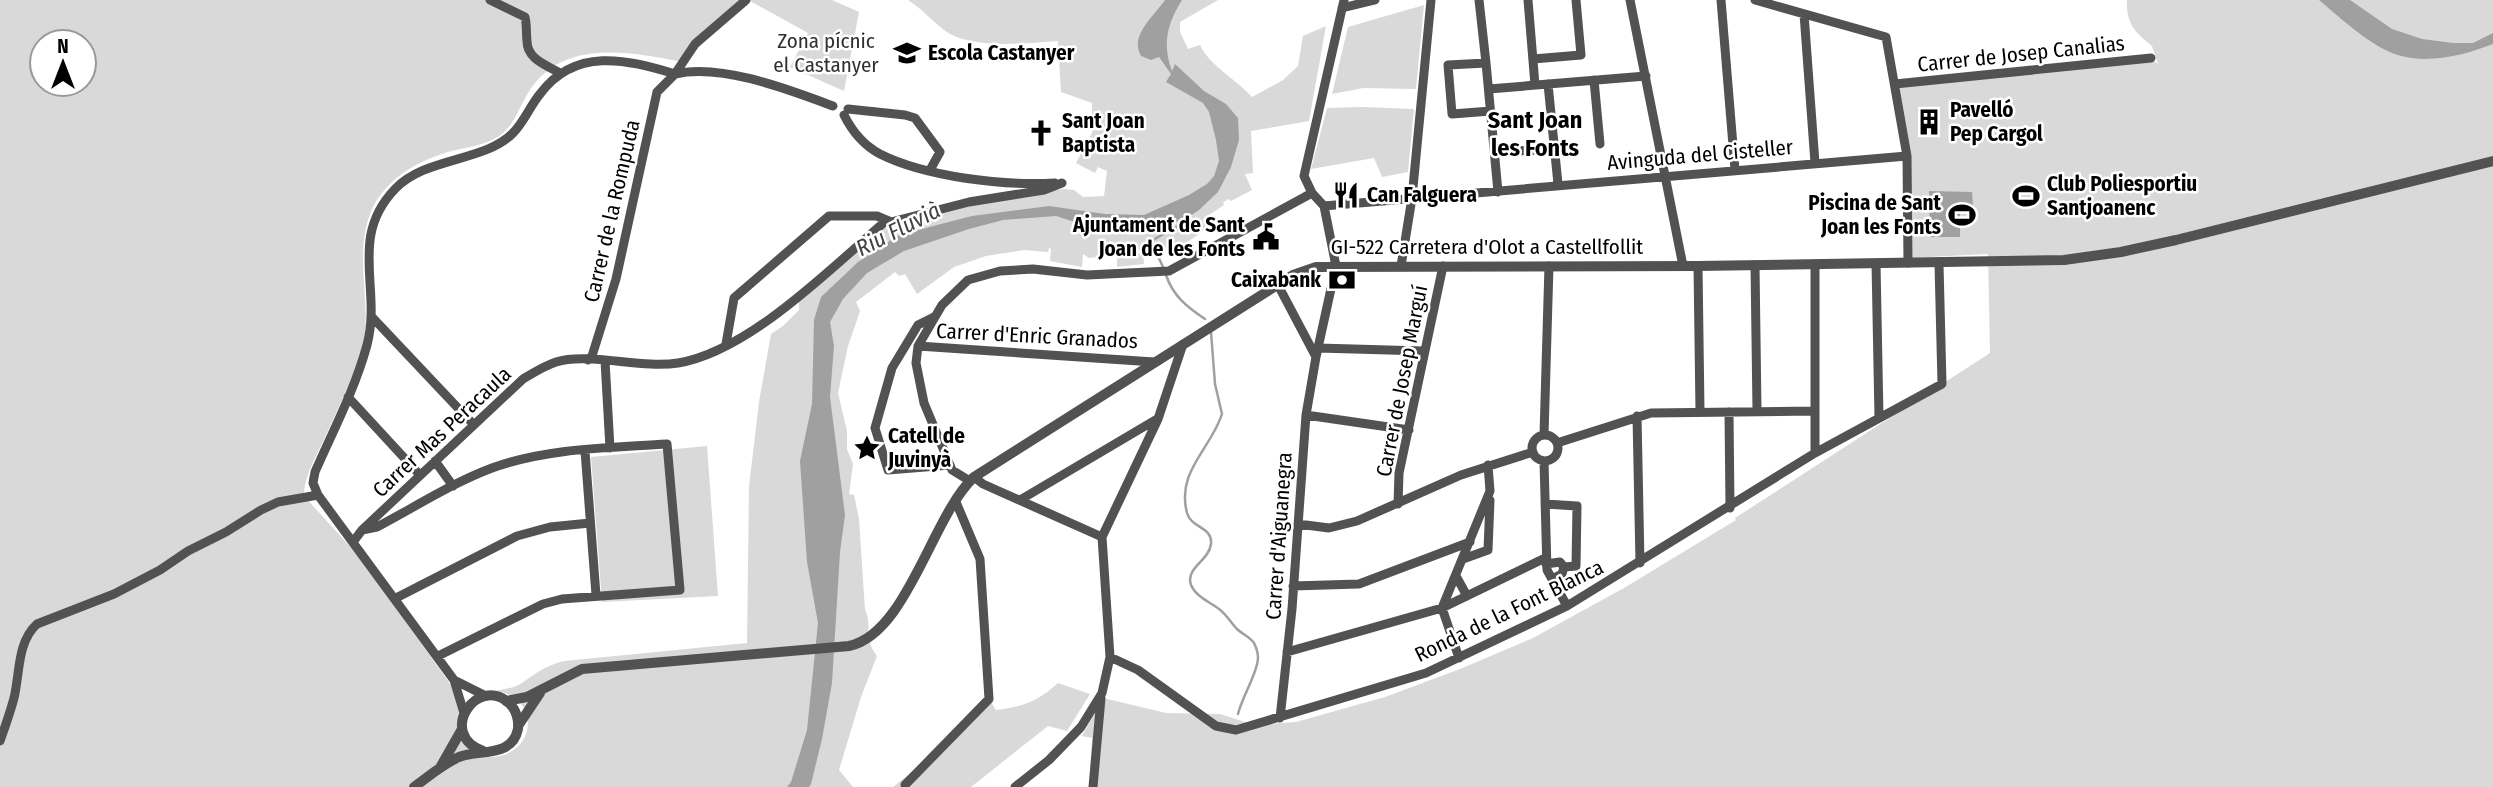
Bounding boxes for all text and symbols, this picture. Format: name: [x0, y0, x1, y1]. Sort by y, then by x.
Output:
north arrow: [28, 28, 98, 98]
park label: Zona pícnic el Castanyer: [773, 28, 879, 78]
street label: Carrer de Josep Canalias: [1916, 30, 2126, 78]
text: N: [57, 35, 69, 58]
school or university icon: Escola Castanyer: [892, 38, 922, 68]
place label: Escola Castanyer: [928, 40, 1075, 66]
place label: Pavelló Pep Cargol: [1950, 97, 2043, 147]
district label: Sant Joan les Fonts: [1488, 106, 1582, 162]
building icon: Pavelló Pep Cargol: [1914, 107, 1944, 137]
place label: Sant Joan Baptista: [1062, 108, 1145, 158]
street label: Carrer de la Rompuda: [578, 117, 646, 305]
church icon: Sant Joan Baptista: [1026, 118, 1056, 148]
street label: Avinguda del Cisteller: [1606, 134, 1795, 176]
place label: Club Poliesportiu Santjoanenc: [2047, 171, 2197, 221]
restaurant icon: Can Falguera: [1331, 180, 1361, 210]
sports icon: Club Poliesportiu Santjoanenc: [2011, 181, 2041, 211]
place label: Can Falguera: [1367, 182, 1477, 208]
place label: Piscina de Sant Joan les Fonts: [1808, 190, 1942, 240]
water label: Riu Fluvià: [851, 196, 945, 262]
sports icon: Piscina de Sant Joan les Fonts: [1947, 200, 1977, 230]
place label: Ajuntament de Sant Joan de les Fonts: [1072, 212, 1246, 262]
public building icon: Ajuntament de Sant Joan de les Fonts: [1251, 222, 1281, 252]
street label: GI-522 Carretera d'Olot a Castellfollit: [1331, 234, 1643, 260]
bank icon: Caixabank: [1327, 265, 1357, 295]
place label: Caixabank: [1231, 267, 1321, 293]
street label: Carrer de Josep Marguí: [1371, 283, 1433, 479]
street label: Carrer d'Enric Granados: [936, 318, 1138, 354]
street label: Carrer Mas Peracaula: [367, 361, 517, 503]
place label: Catell de Juvinyà: [887, 423, 965, 473]
place icon: Catell de Juvinyà: [852, 433, 882, 463]
street label: Carrer d'Aiguanegra: [1260, 451, 1298, 621]
street label: Ronda de la Font Blanca: [1410, 554, 1608, 668]

